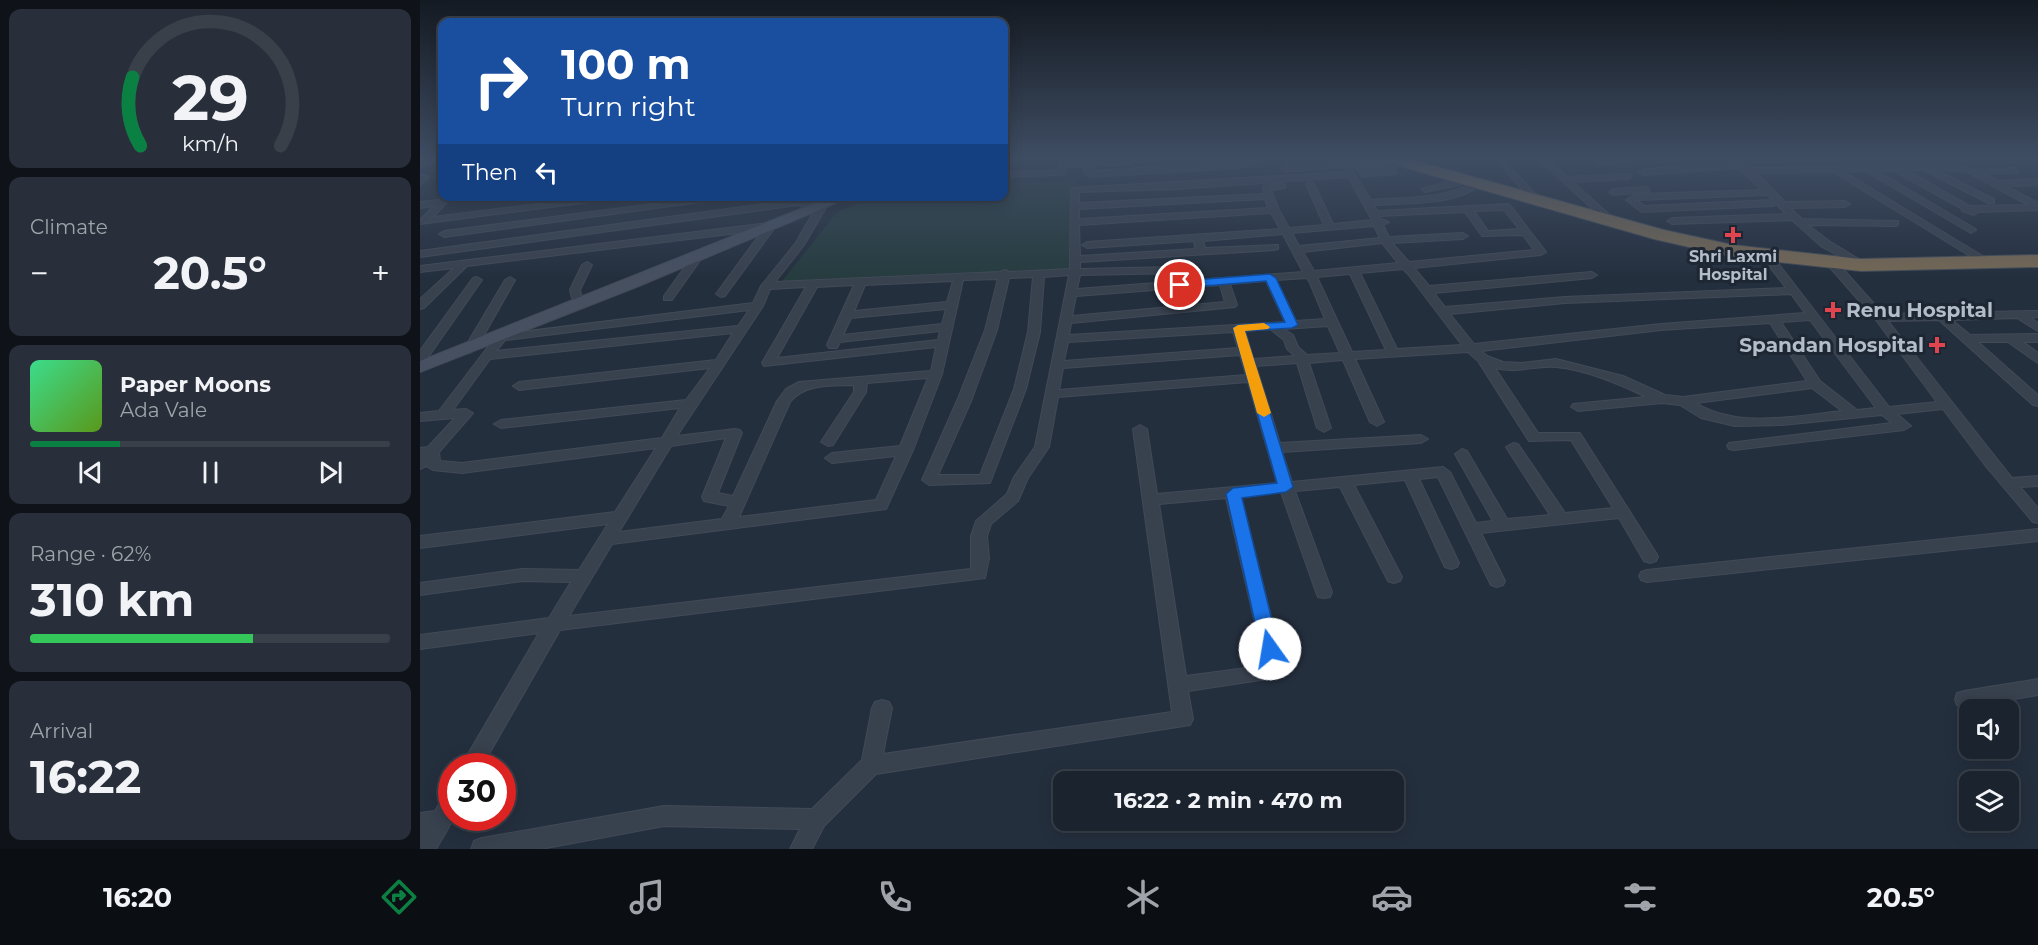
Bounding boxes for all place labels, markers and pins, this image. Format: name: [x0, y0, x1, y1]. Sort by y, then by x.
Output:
marker: Shri Laxmi Hospital: [1724, 226, 1742, 244]
place label: Shri Laxmi Hospital: [1689, 247, 1777, 284]
pin: [1154, 259, 1205, 310]
place label: Renu Hospital: [1846, 298, 1993, 322]
marker: Renu Hospital: [1824, 301, 1842, 319]
place label: Spandan Hospital: [1739, 333, 1924, 357]
marker: Spandan Hospital: [1928, 336, 1946, 354]

